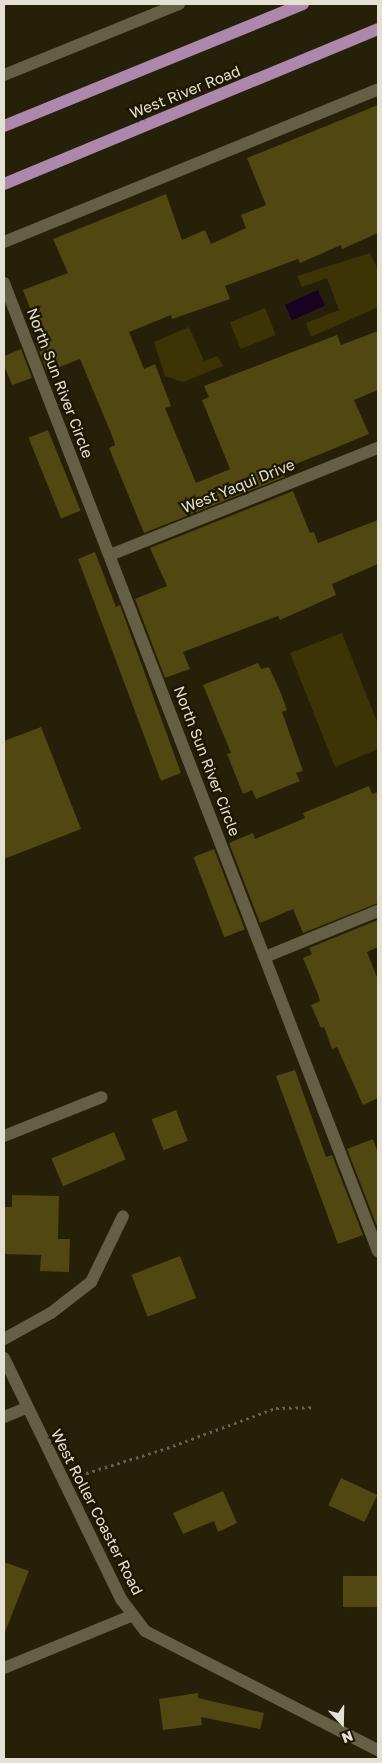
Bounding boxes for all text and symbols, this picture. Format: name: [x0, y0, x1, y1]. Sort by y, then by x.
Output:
street label: West River Road: [127, 62, 243, 122]
street label: North Sun River Circle: [23, 305, 97, 461]
street label: West Yaqui Drive: [179, 455, 297, 517]
street label: North Sun River Circle: [170, 683, 244, 839]
street label: West Roller Coaster Road: [47, 1426, 147, 1598]
north arrow: [317, 1698, 367, 1748]
text: N: [340, 1728, 356, 1747]

